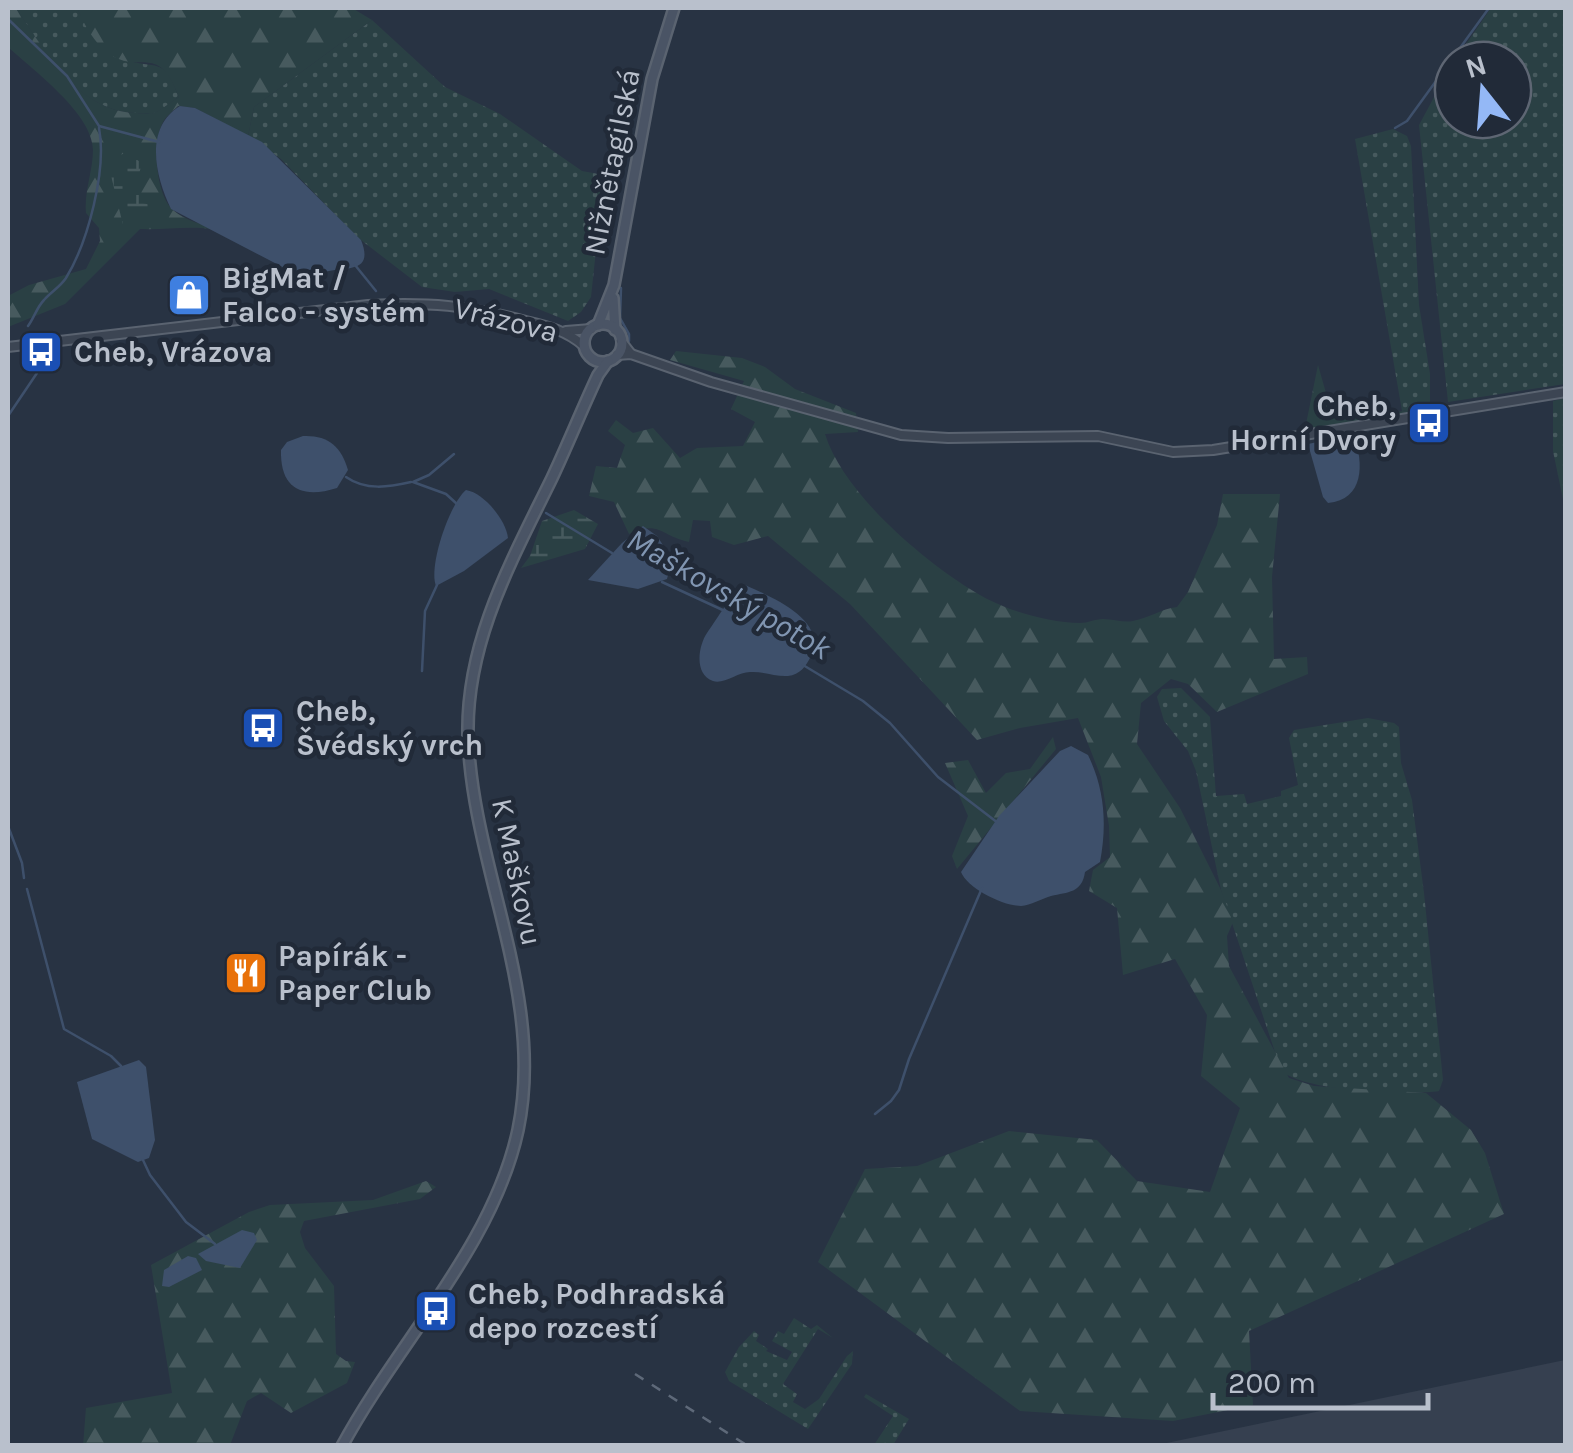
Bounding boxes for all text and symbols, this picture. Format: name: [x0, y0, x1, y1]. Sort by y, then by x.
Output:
north arrow: [1433, 40, 1533, 140]
text: N: [1461, 48, 1490, 85]
street label: Nižnětagilská: [576, 66, 648, 258]
place label: BigMat / Falco - systém: [222, 260, 426, 330]
shop icon: BigMat / Falco - systém: [166, 272, 212, 318]
street label: Vrázova: [450, 290, 562, 350]
bus stop icon: Cheb, Vrázova: [18, 329, 64, 375]
place label: Cheb, Vrázova: [74, 334, 273, 370]
place label: Cheb, Horní Dvory: [1230, 388, 1396, 458]
bus stop icon: Cheb, Horní Dvory: [1406, 400, 1452, 446]
water label: Maškovský potok: [620, 521, 838, 668]
place label: Cheb, Švédský vrch: [296, 693, 483, 763]
bus stop icon: Cheb, Švédský vrch: [240, 705, 286, 751]
street label: K Maškovu: [484, 795, 550, 949]
place label: Papírák - Paper Club: [278, 938, 432, 1008]
restaurant icon: Papírák - Paper Club: [223, 950, 269, 996]
place label: Cheb, Podhradská depo rozcestí: [468, 1276, 726, 1346]
bus stop icon: Cheb, Podhradská depo rozcestí: [413, 1288, 459, 1334]
scale bar: [1213, 1348, 1428, 1410]
text: 200 m: [1228, 1365, 1316, 1401]

